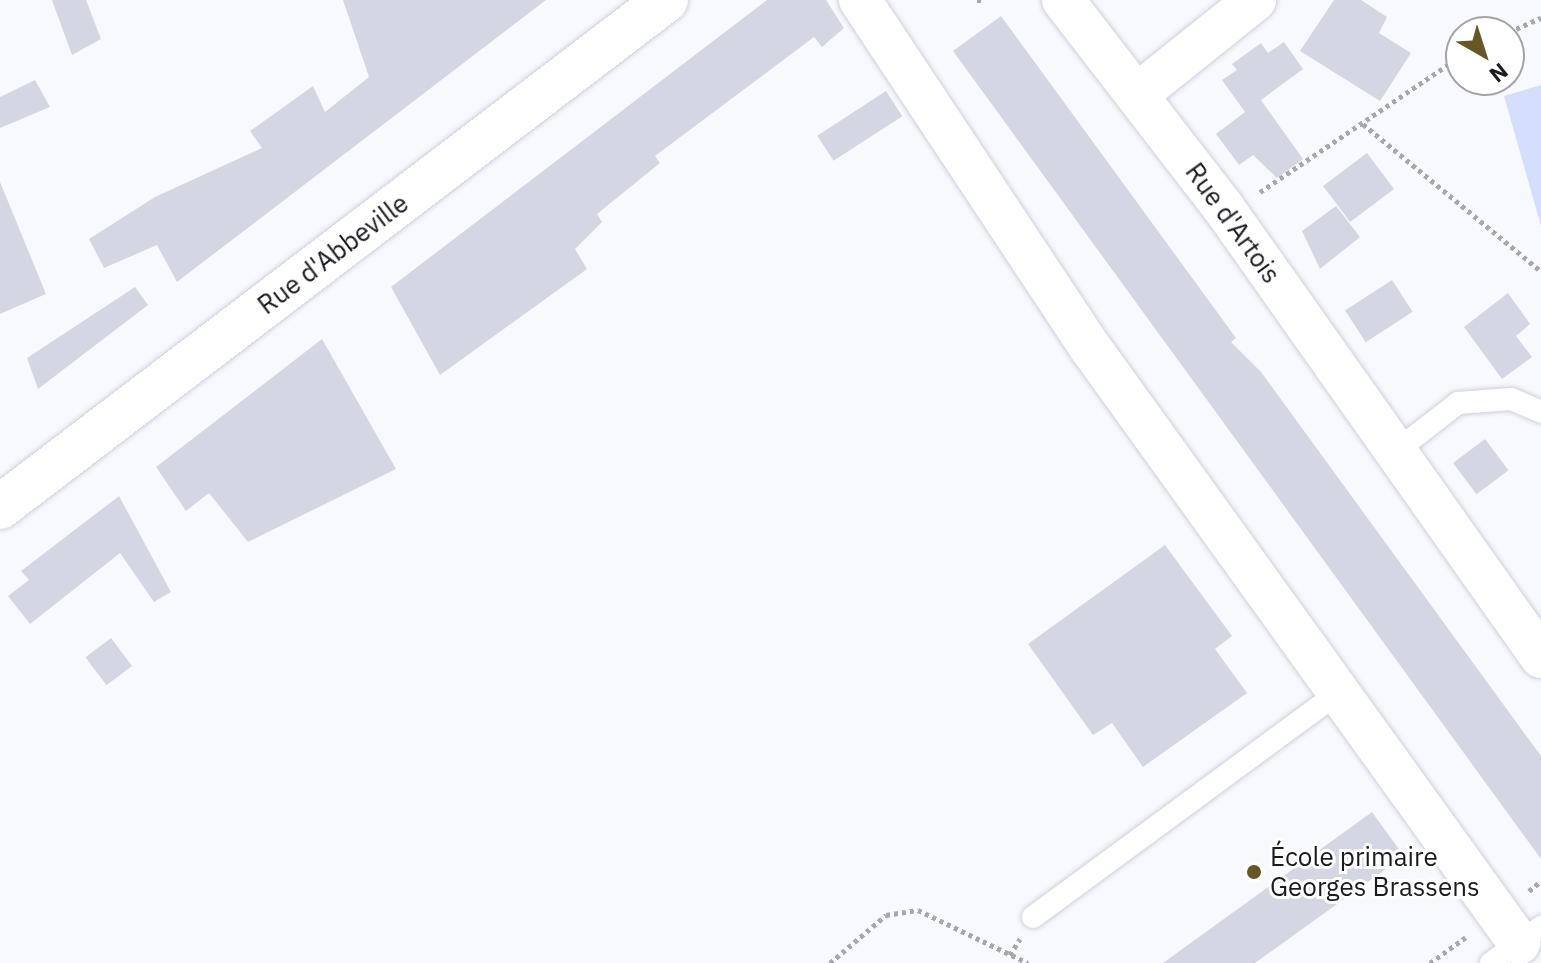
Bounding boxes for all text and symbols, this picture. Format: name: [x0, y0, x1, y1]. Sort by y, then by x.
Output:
north arrow: [1445, 16, 1525, 96]
text: N: [1484, 57, 1514, 90]
street label: Rue d'Artois: [1179, 157, 1287, 289]
street label: Rue d'Abbeville: [252, 187, 414, 321]
place label: École primaire Georges Brassens: [1270, 841, 1480, 902]
marker: École primaire Georges Brassens: [1245, 863, 1263, 881]

